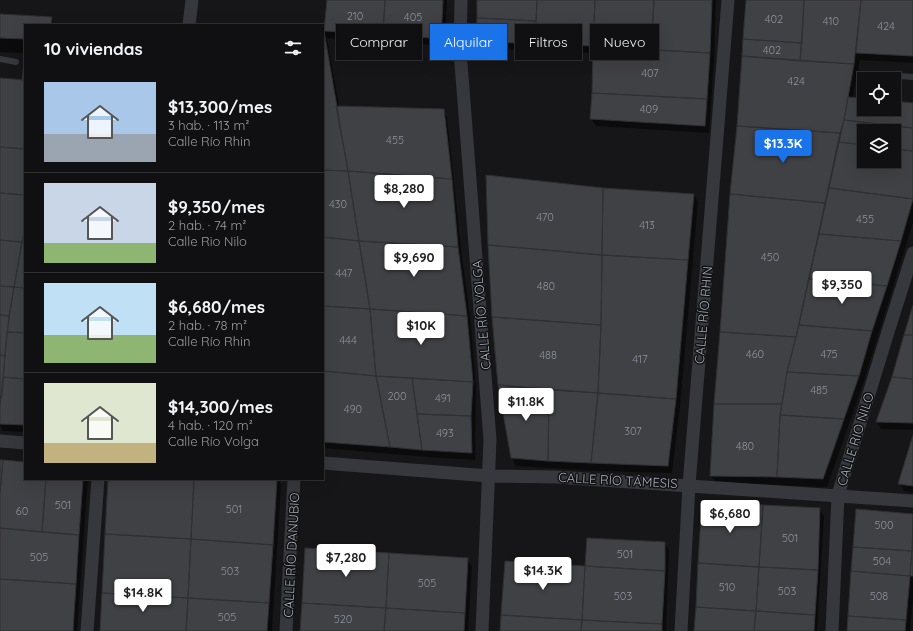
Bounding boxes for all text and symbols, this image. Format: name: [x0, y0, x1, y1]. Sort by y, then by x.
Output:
house number: 210: [347, 9, 363, 23]
house number: 405: [404, 10, 422, 24]
house number: 402: [765, 12, 783, 26]
house number: 410: [823, 14, 839, 28]
house number: 424: [877, 19, 895, 33]
chip: Comprar: [336, 24, 422, 60]
chip: Alquilar: [430, 24, 507, 60]
chip: Filtros: [515, 24, 582, 60]
chip: Nuevo: [590, 24, 659, 60]
icon: filters: [282, 37, 304, 59]
text: 10 viviendas: [44, 38, 143, 59]
house number: 402: [763, 43, 781, 57]
house number: 407: [641, 66, 659, 80]
map controls: [857, 72, 901, 168]
button: locate: [857, 72, 901, 116]
house number: 424: [787, 74, 805, 88]
text: $13,300/mes: [168, 96, 272, 117]
icon: home: [76, 98, 124, 146]
house number: 409: [640, 102, 658, 116]
text: 3 hab. · 113 m²: [168, 117, 249, 133]
button: layers: [857, 124, 901, 168]
pin: $13.3K: [750, 130, 816, 164]
text: Calle Río Rhin: [168, 133, 250, 149]
house number: 455: [386, 133, 404, 147]
text: $13.3K: [764, 135, 802, 151]
pin: $8,280: [371, 175, 437, 209]
text: $8,280: [384, 180, 424, 196]
text: $9,350/mes: [168, 196, 265, 217]
house number: 430: [329, 197, 347, 211]
icon: home: [76, 199, 124, 247]
house number: 470: [536, 210, 554, 224]
house number: 455: [856, 212, 874, 226]
text: 2 hab. · 74 m²: [168, 217, 246, 233]
house number: 413: [639, 218, 655, 232]
text: Calle Rio Nilo: [168, 233, 247, 249]
pin: $9,690: [381, 244, 447, 278]
text: $9,690: [393, 249, 435, 265]
house number: 450: [761, 250, 779, 264]
street label: CALLE RÍO VOLGA: [468, 259, 494, 370]
house number: 447: [336, 266, 353, 280]
street label: CALLE RÍO RHIN: [691, 266, 715, 364]
pin: $9,350: [809, 271, 875, 305]
text: $9,350: [822, 276, 862, 292]
house number: 480: [537, 279, 555, 293]
text: $6,680/mes: [168, 296, 265, 317]
icon: home: [76, 299, 124, 347]
pin: $10K: [397, 312, 445, 346]
text: 2 hab. · 78 m²: [168, 317, 247, 333]
text: $10K: [406, 317, 436, 333]
text: Calle Río Rhin: [168, 333, 250, 349]
house number: 444: [339, 333, 357, 347]
house number: 460: [746, 347, 764, 361]
house number: 475: [820, 347, 838, 361]
house number: 488: [539, 348, 557, 362]
house number: 417: [632, 352, 648, 366]
house number: 485: [810, 383, 828, 397]
pin: $11.8K: [493, 388, 559, 422]
house number: 200: [387, 389, 407, 403]
street label: CALLE RIO NILO: [833, 390, 877, 488]
house number: 491: [435, 391, 451, 405]
text: $11.8K: [508, 393, 544, 409]
text: $14,300/mes: [168, 396, 273, 417]
icon: home: [76, 399, 124, 447]
house number: 490: [344, 402, 362, 416]
text: 4 hab. · 120 m²: [168, 417, 253, 433]
house number: 307: [624, 424, 642, 438]
house number: 493: [436, 426, 454, 440]
text: Calle Río Volga: [168, 433, 259, 449]
house number: 480: [736, 439, 754, 453]
street label: CALLE RÍO TÁMESIS: [558, 469, 678, 491]
street label: CALLE RÍO DANUBIO: [280, 492, 302, 618]
house number: 501: [55, 498, 71, 512]
pin: $6,680: [697, 500, 763, 534]
house number: 501: [226, 502, 242, 516]
house number: 60: [16, 504, 28, 518]
text: $6,680: [710, 505, 750, 521]
house number: 500: [874, 518, 894, 532]
house number: 501: [782, 531, 798, 545]
pin: $7,280: [313, 544, 379, 578]
house number: 501: [617, 547, 633, 561]
text: $7,280: [326, 549, 366, 565]
house number: 505: [30, 550, 48, 564]
house number: 504: [873, 554, 891, 568]
pin: $14.3K: [510, 557, 576, 591]
text: $14.3K: [523, 562, 563, 578]
house number: 503: [221, 564, 239, 578]
house number: 505: [418, 576, 436, 590]
pin: $14.8K: [110, 579, 176, 613]
house number: 510: [719, 580, 735, 594]
text: $14.8K: [123, 584, 163, 600]
house number: 503: [778, 584, 796, 598]
house number: 503: [614, 589, 632, 603]
house number: 508: [870, 589, 888, 603]
house number: 505: [218, 610, 236, 624]
house number: 520: [334, 612, 352, 626]

